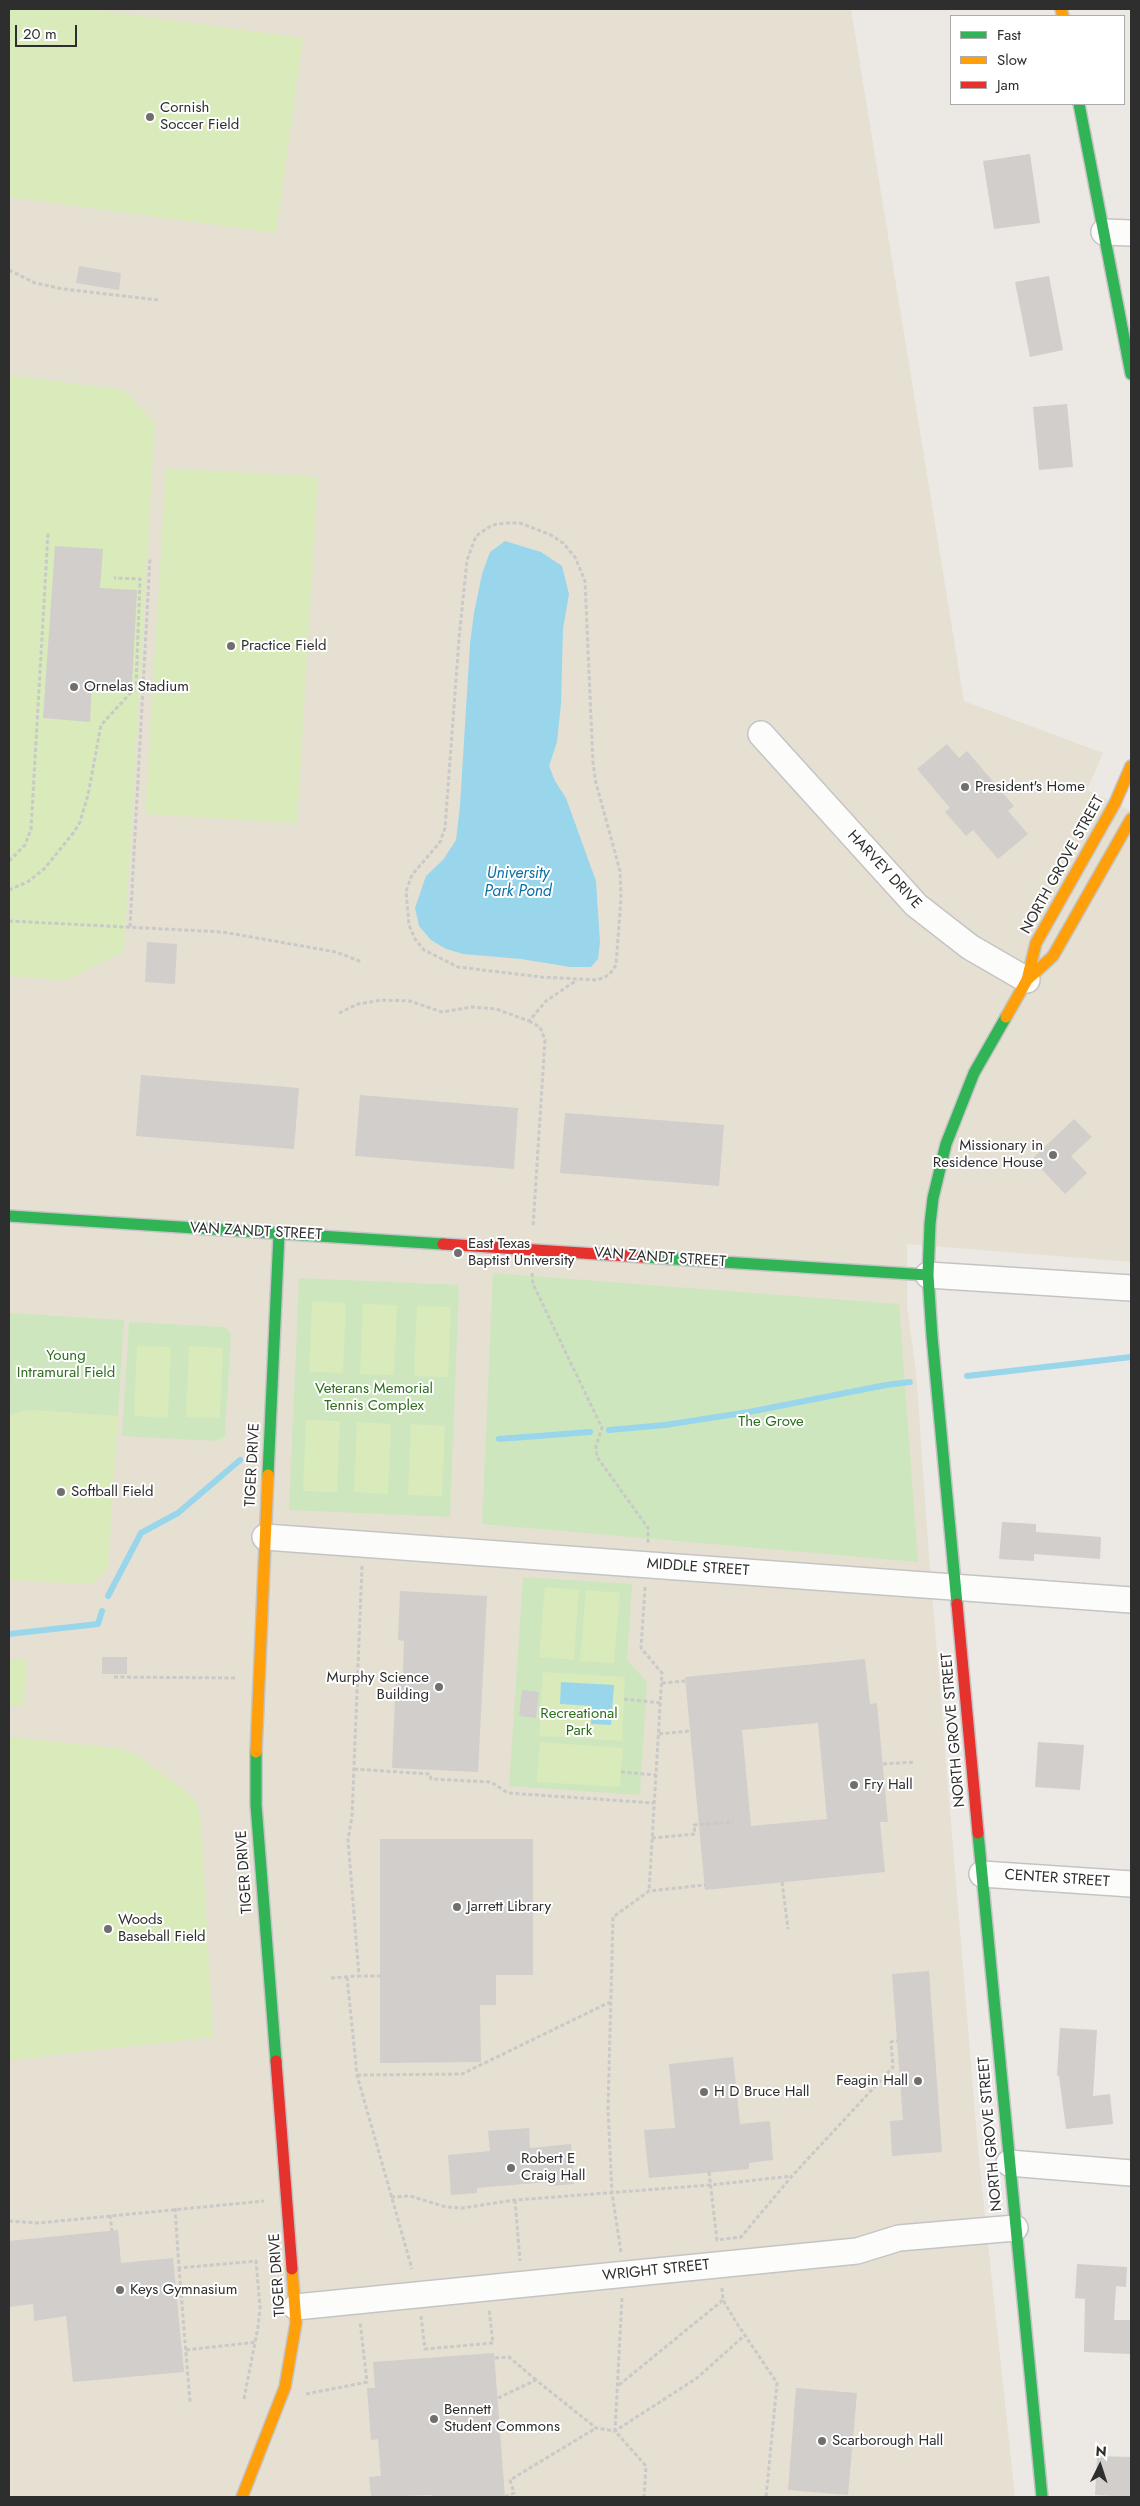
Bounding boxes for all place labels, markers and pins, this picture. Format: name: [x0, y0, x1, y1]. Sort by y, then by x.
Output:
place label: Cornish Soccer Field: [160, 99, 239, 134]
marker: Cornish Soccer Field: [144, 111, 156, 123]
place label: Practice Field: [241, 637, 326, 655]
marker: Practice Field: [225, 640, 237, 652]
place label: Ornelas Stadium: [84, 678, 189, 696]
marker: Ornelas Stadium: [68, 681, 80, 693]
place label: President's Home: [975, 778, 1085, 796]
marker: President's Home: [959, 781, 971, 793]
place label: Missionary in Residence House: [933, 1137, 1043, 1172]
marker: Missionary in Residence House: [1047, 1149, 1059, 1161]
place label: East Texas Baptist University: [468, 1235, 574, 1270]
marker: East Texas Baptist University: [452, 1247, 464, 1259]
place label: Softball Field: [71, 1483, 154, 1501]
marker: Softball Field: [55, 1486, 67, 1498]
place label: Murphy Science Building: [327, 1669, 429, 1704]
marker: Murphy Science Building: [433, 1681, 445, 1693]
place label: Fry Hall: [864, 1776, 913, 1794]
marker: Fry Hall: [848, 1779, 860, 1791]
place label: Jarrett Library: [467, 1898, 551, 1916]
marker: Jarrett Library: [451, 1901, 463, 1913]
place label: Woods Baseball Field: [118, 1911, 206, 1946]
marker: Woods Baseball Field: [102, 1923, 114, 1935]
place label: Feagin Hall: [836, 2072, 908, 2090]
marker: Feagin Hall: [912, 2075, 924, 2087]
place label: H D Bruce Hall: [714, 2083, 810, 2101]
marker: H D Bruce Hall: [698, 2086, 710, 2098]
place label: Robert E Craig Hall: [521, 2150, 585, 2185]
marker: Robert E Craig Hall: [505, 2162, 517, 2174]
place label: Keys Gymnasium: [130, 2281, 237, 2299]
marker: Keys Gymnasium: [114, 2284, 126, 2296]
place label: Bennett Student Commons: [444, 2401, 560, 2436]
marker: Bennett Student Commons: [428, 2413, 440, 2425]
place label: Scarborough Hall: [832, 2432, 943, 2450]
marker: Scarborough Hall: [816, 2435, 828, 2447]

